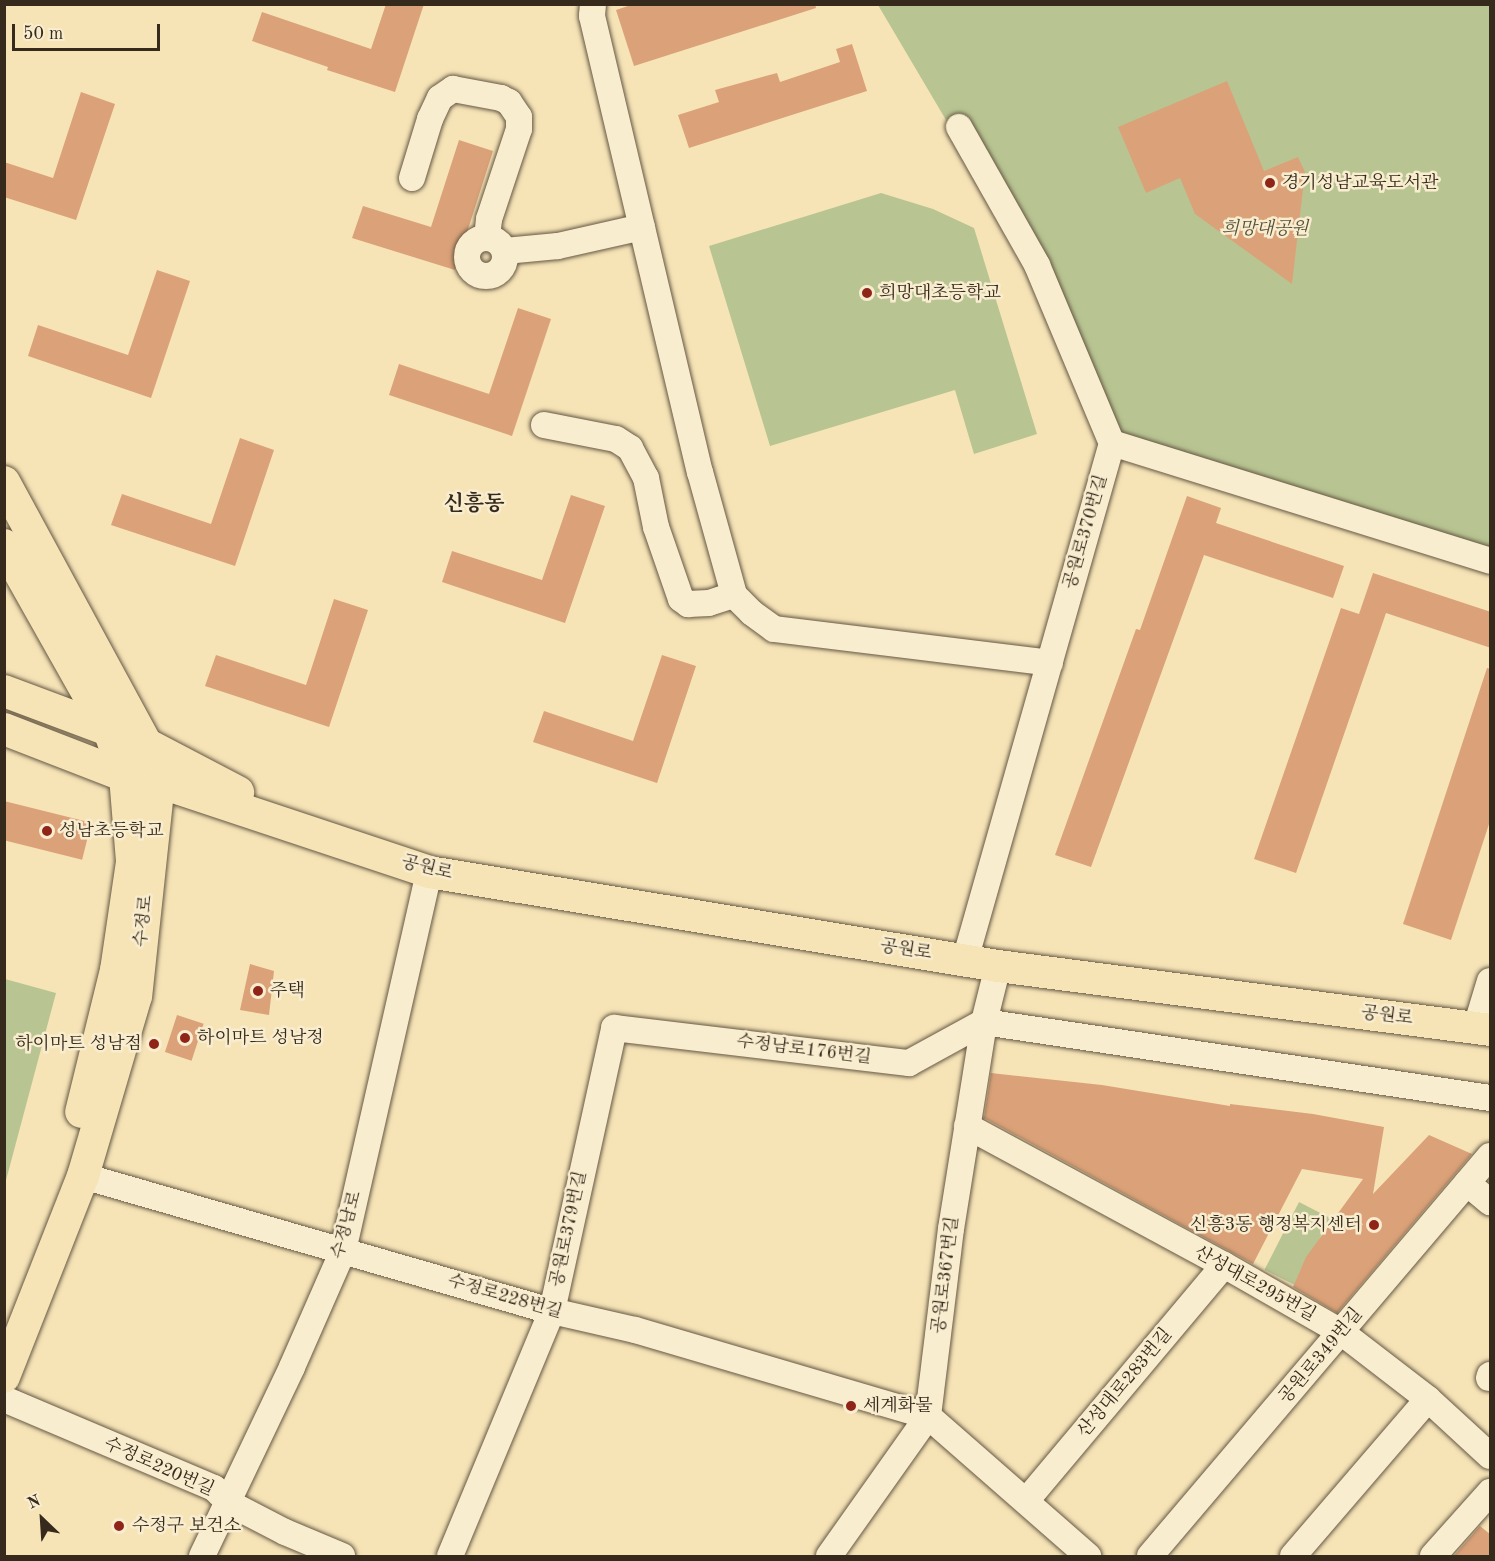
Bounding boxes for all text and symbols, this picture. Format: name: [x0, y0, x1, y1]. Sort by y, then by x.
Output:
scale bar: [15, 12, 164, 50]
text: 50 m: [23, 25, 63, 43]
place label: 경기성남교육도서관: [1282, 172, 1438, 194]
marker: 경기성남교육도서관: [1263, 176, 1277, 190]
park label: 희망대공원: [1222, 218, 1308, 240]
place label: 희망대초등학교: [879, 282, 1001, 304]
marker: 희망대초등학교: [860, 286, 874, 300]
street label: 공원로370번길: [1059, 472, 1113, 592]
district label: 신흥동: [444, 492, 504, 518]
place label: 성남초등학교: [59, 820, 163, 842]
marker: 성남초등학교: [40, 824, 54, 838]
street label: 공원로: [399, 851, 455, 885]
street label: 수정로: [131, 894, 157, 948]
street label: 공원로: [879, 935, 933, 965]
place label: 주택: [270, 980, 305, 1002]
marker: 주택: [251, 984, 265, 998]
street label: 공원로: [1360, 1002, 1414, 1030]
place label: 하이마트 성남정: [197, 1027, 324, 1049]
marker: 하이마트 성남정: [178, 1031, 192, 1045]
street label: 수정남로176번길: [735, 1031, 873, 1069]
place label: 하이마트 성남점: [15, 1033, 142, 1055]
marker: 하이마트 성남점: [147, 1037, 161, 1051]
street label: 공원로379번길: [546, 1169, 592, 1289]
street label: 수정남로: [328, 1189, 366, 1261]
place label: 신흥3동 행정복지센터: [1190, 1214, 1362, 1236]
street label: 공원로367번길: [928, 1215, 964, 1335]
marker: 신흥3동 행정복지센터: [1367, 1218, 1381, 1232]
street label: 산성대로295번길: [1190, 1242, 1320, 1326]
street label: 수정로228번길: [445, 1270, 565, 1324]
street label: 공원로349번길: [1275, 1304, 1367, 1408]
street label: 산성대로283번길: [1073, 1324, 1177, 1442]
place label: 세계화물: [863, 1395, 933, 1417]
marker: 세계화물: [844, 1399, 858, 1413]
street label: 수정로220번길: [101, 1433, 217, 1501]
north arrow: [12, 1489, 72, 1549]
text: N: [25, 1493, 43, 1513]
place label: 수정구 보건소: [132, 1515, 241, 1537]
marker: 수정구 보건소: [110, 1517, 128, 1535]

